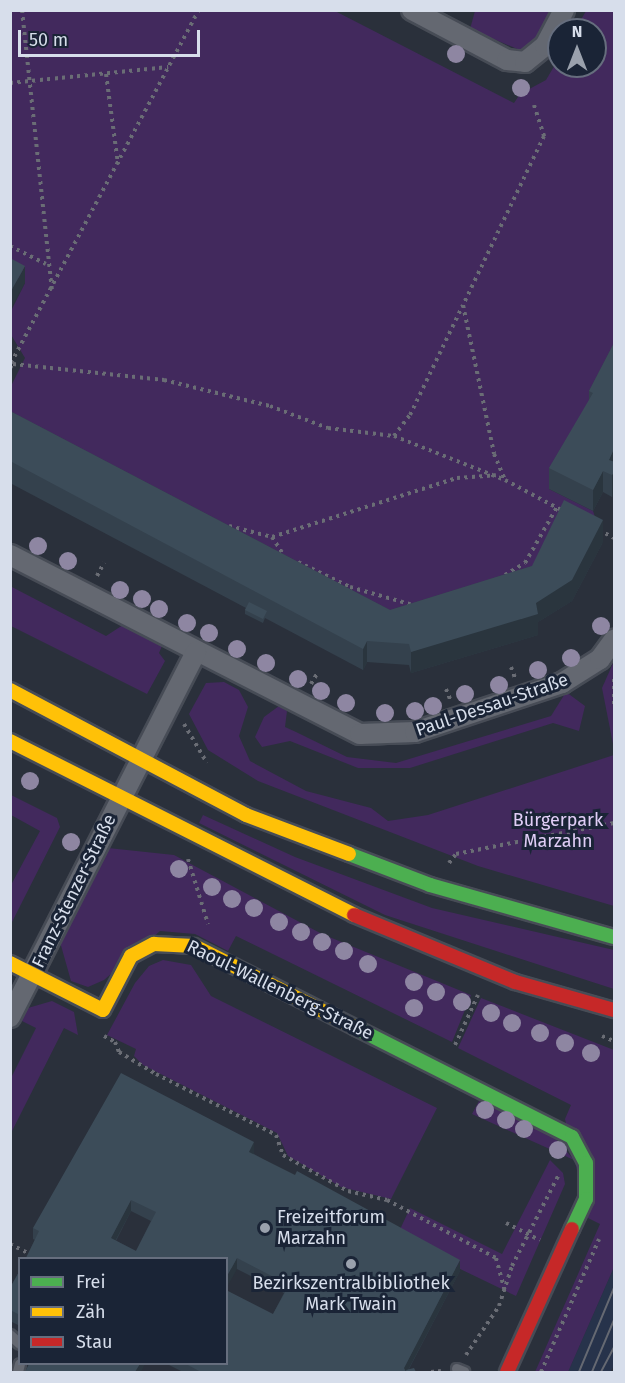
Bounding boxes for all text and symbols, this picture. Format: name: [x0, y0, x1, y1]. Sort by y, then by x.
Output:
scale bar: [21, 18, 202, 56]
north arrow: [547, 18, 607, 78]
text: N: [572, 22, 582, 41]
text: 50 m: [29, 29, 68, 51]
street label: Paul-Dessau-Straße: [413, 669, 571, 741]
park label: Bürgerpark Marzahn: [513, 810, 603, 852]
street label: Franz-Stenzer-Straße: [27, 811, 121, 971]
street label: Raoul-Wallenberg-Straße: [183, 935, 377, 1045]
place label: Freizeitforum Marzahn: [277, 1207, 385, 1250]
marker: Freizeitforum Marzahn: [258, 1221, 272, 1235]
legend: [18, 1257, 228, 1365]
marker: Bezirkszentralbibliothek Mark Twain: [344, 1257, 358, 1271]
text: Frei: [76, 1271, 106, 1293]
place label: Bezirkszentralbibliothek Mark Twain: [252, 1273, 450, 1316]
text: Zäh: [76, 1301, 105, 1323]
text: Stau: [76, 1331, 112, 1353]

